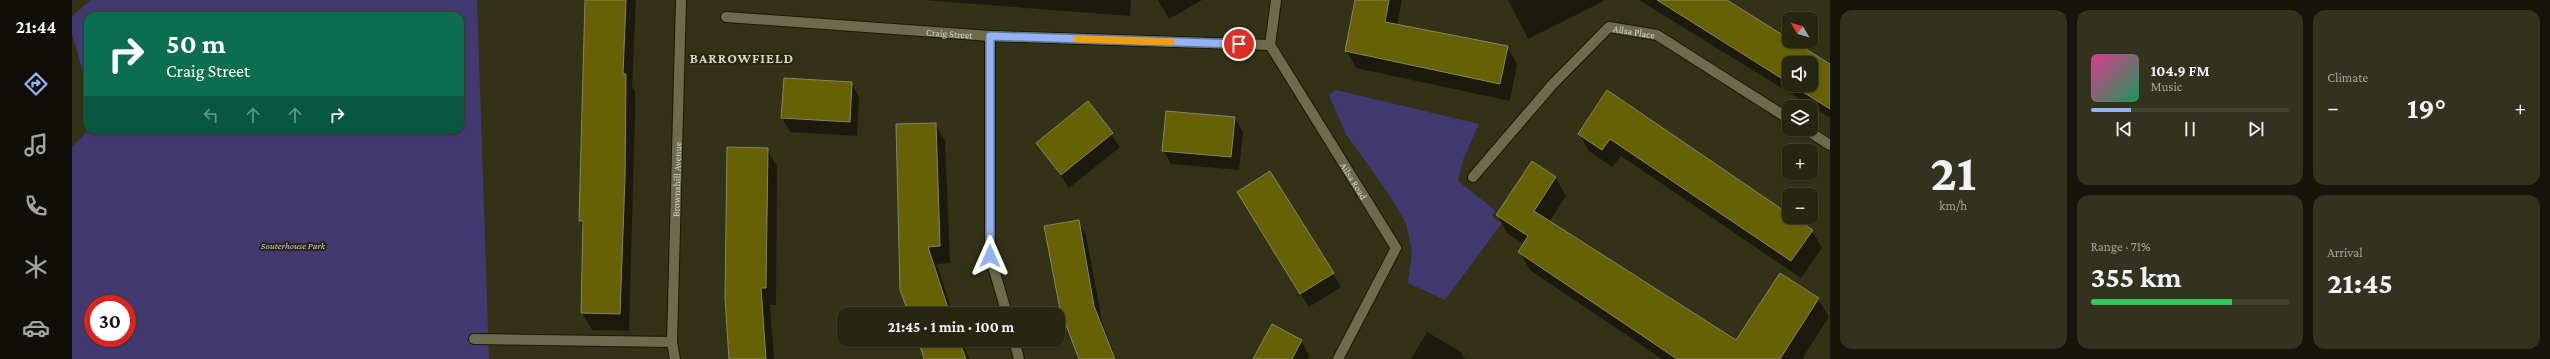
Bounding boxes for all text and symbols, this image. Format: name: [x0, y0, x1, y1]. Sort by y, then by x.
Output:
north arrow: [1782, 12, 1818, 48]
map controls: [1782, 12, 1818, 224]
text: 21:44: [16, 17, 56, 37]
street label: Ailsa Place: [1612, 22, 1656, 40]
street label: Craig Street: [926, 26, 974, 40]
pin: [1222, 27, 1256, 61]
icon: right: [100, 28, 152, 80]
text: 50 m: [166, 28, 226, 59]
icon: arrive: [1228, 33, 1250, 55]
district label: BARROWFIELD: [690, 50, 794, 66]
button: sound: [1782, 56, 1818, 92]
text: Craig Street: [166, 61, 250, 81]
text: 104.9 FM: [2151, 63, 2210, 79]
icon: directions: [22, 70, 50, 98]
text: Climate: [2327, 70, 2368, 85]
text: Music: [2151, 79, 2182, 94]
text: 19°: [2407, 91, 2446, 124]
text: −: [2327, 95, 2339, 120]
text: +: [2514, 95, 2526, 120]
button: layers: [1782, 100, 1818, 136]
icon: left: [200, 104, 222, 126]
icon: ahead: [242, 104, 264, 126]
icon: ahead: [284, 104, 306, 126]
icon: right: [326, 104, 348, 126]
icon: previous: [2113, 118, 2135, 140]
icon: pause: [2179, 118, 2201, 140]
icon: next: [2245, 118, 2267, 140]
icon: music: [22, 131, 50, 159]
street label: Brownshill Avenue: [670, 141, 683, 217]
text: 21: [1930, 143, 1976, 201]
button: +: [1782, 144, 1818, 180]
street label: Ailsa Road: [1338, 160, 1370, 202]
button: −: [1782, 188, 1818, 224]
icon: phone: [22, 192, 50, 220]
text: km/h: [1939, 198, 1967, 213]
position arrow: [969, 235, 1011, 277]
text: Range · 71%: [2091, 239, 2151, 254]
park label: Souterhouse Park: [261, 240, 326, 251]
text: Arrival: [2327, 245, 2363, 260]
icon: climate: [22, 253, 50, 281]
text: 355 km: [2091, 260, 2182, 293]
text: 21:45: [2327, 266, 2393, 299]
speed limit sign: 30: [84, 295, 136, 347]
icon: car: [22, 314, 50, 342]
text: 21:45 · 1 min · 100 m: [888, 319, 1014, 335]

